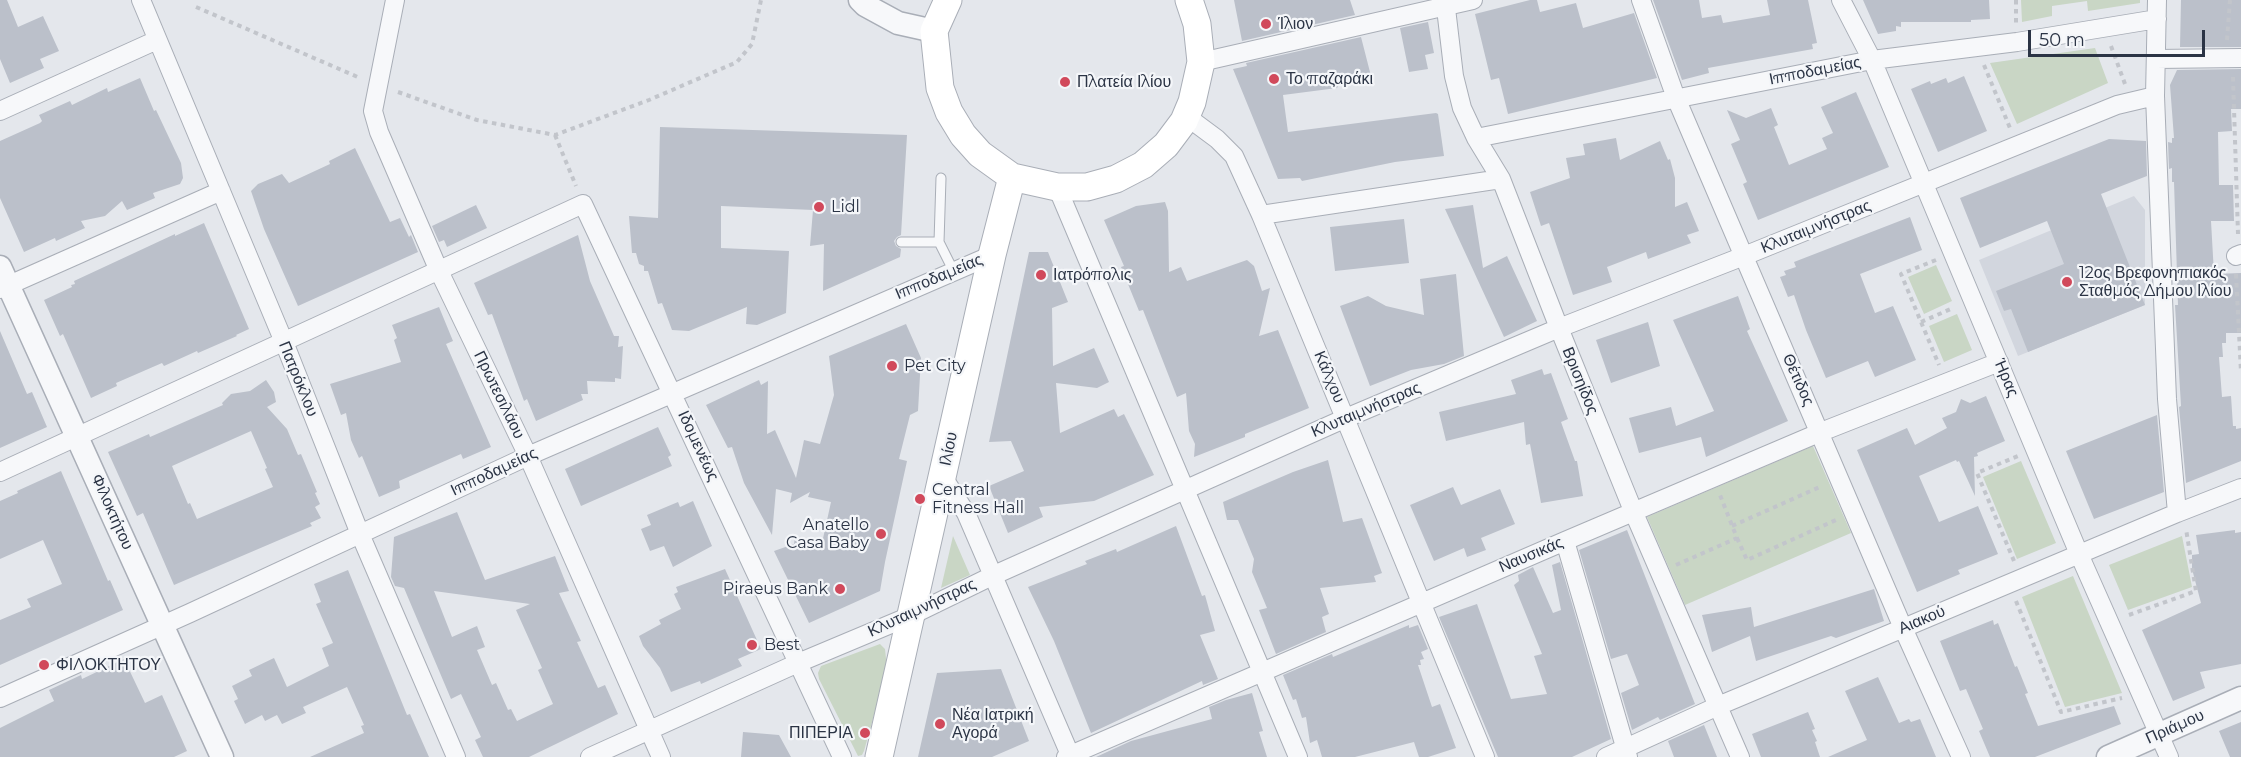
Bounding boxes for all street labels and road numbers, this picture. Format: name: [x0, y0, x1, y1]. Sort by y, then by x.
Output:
street label: Ιπποδαμείας: [1767, 53, 1863, 89]
street label: Κλυταιμνήστρας: [1758, 196, 1874, 258]
street label: Ιπποδαμείας: [892, 250, 986, 304]
street label: Πατρόκλου: [274, 339, 322, 419]
street label: Βρισηίδος: [1558, 344, 1602, 418]
street label: Πρωτεσιλάου: [469, 348, 529, 442]
street label: Κάλχου: [1309, 348, 1349, 406]
street label: Θέτιδος: [1778, 351, 1818, 409]
street label: Ήρας: [1989, 356, 2023, 400]
street label: Κλυταιμνήστρας: [1308, 378, 1424, 442]
street label: Ιδομενέως: [673, 408, 723, 484]
street label: Ιλίου: [936, 430, 962, 468]
street label: Ιπποδαμείας: [448, 444, 540, 500]
street label: Φιλοκτήτου: [87, 471, 137, 553]
street label: Ναυσικάς: [1496, 533, 1566, 577]
street label: Κλυταιμνήστρας: [865, 575, 979, 641]
street label: Αιακού: [1896, 602, 1948, 638]
street label: Πριάμου: [2143, 706, 2207, 748]

